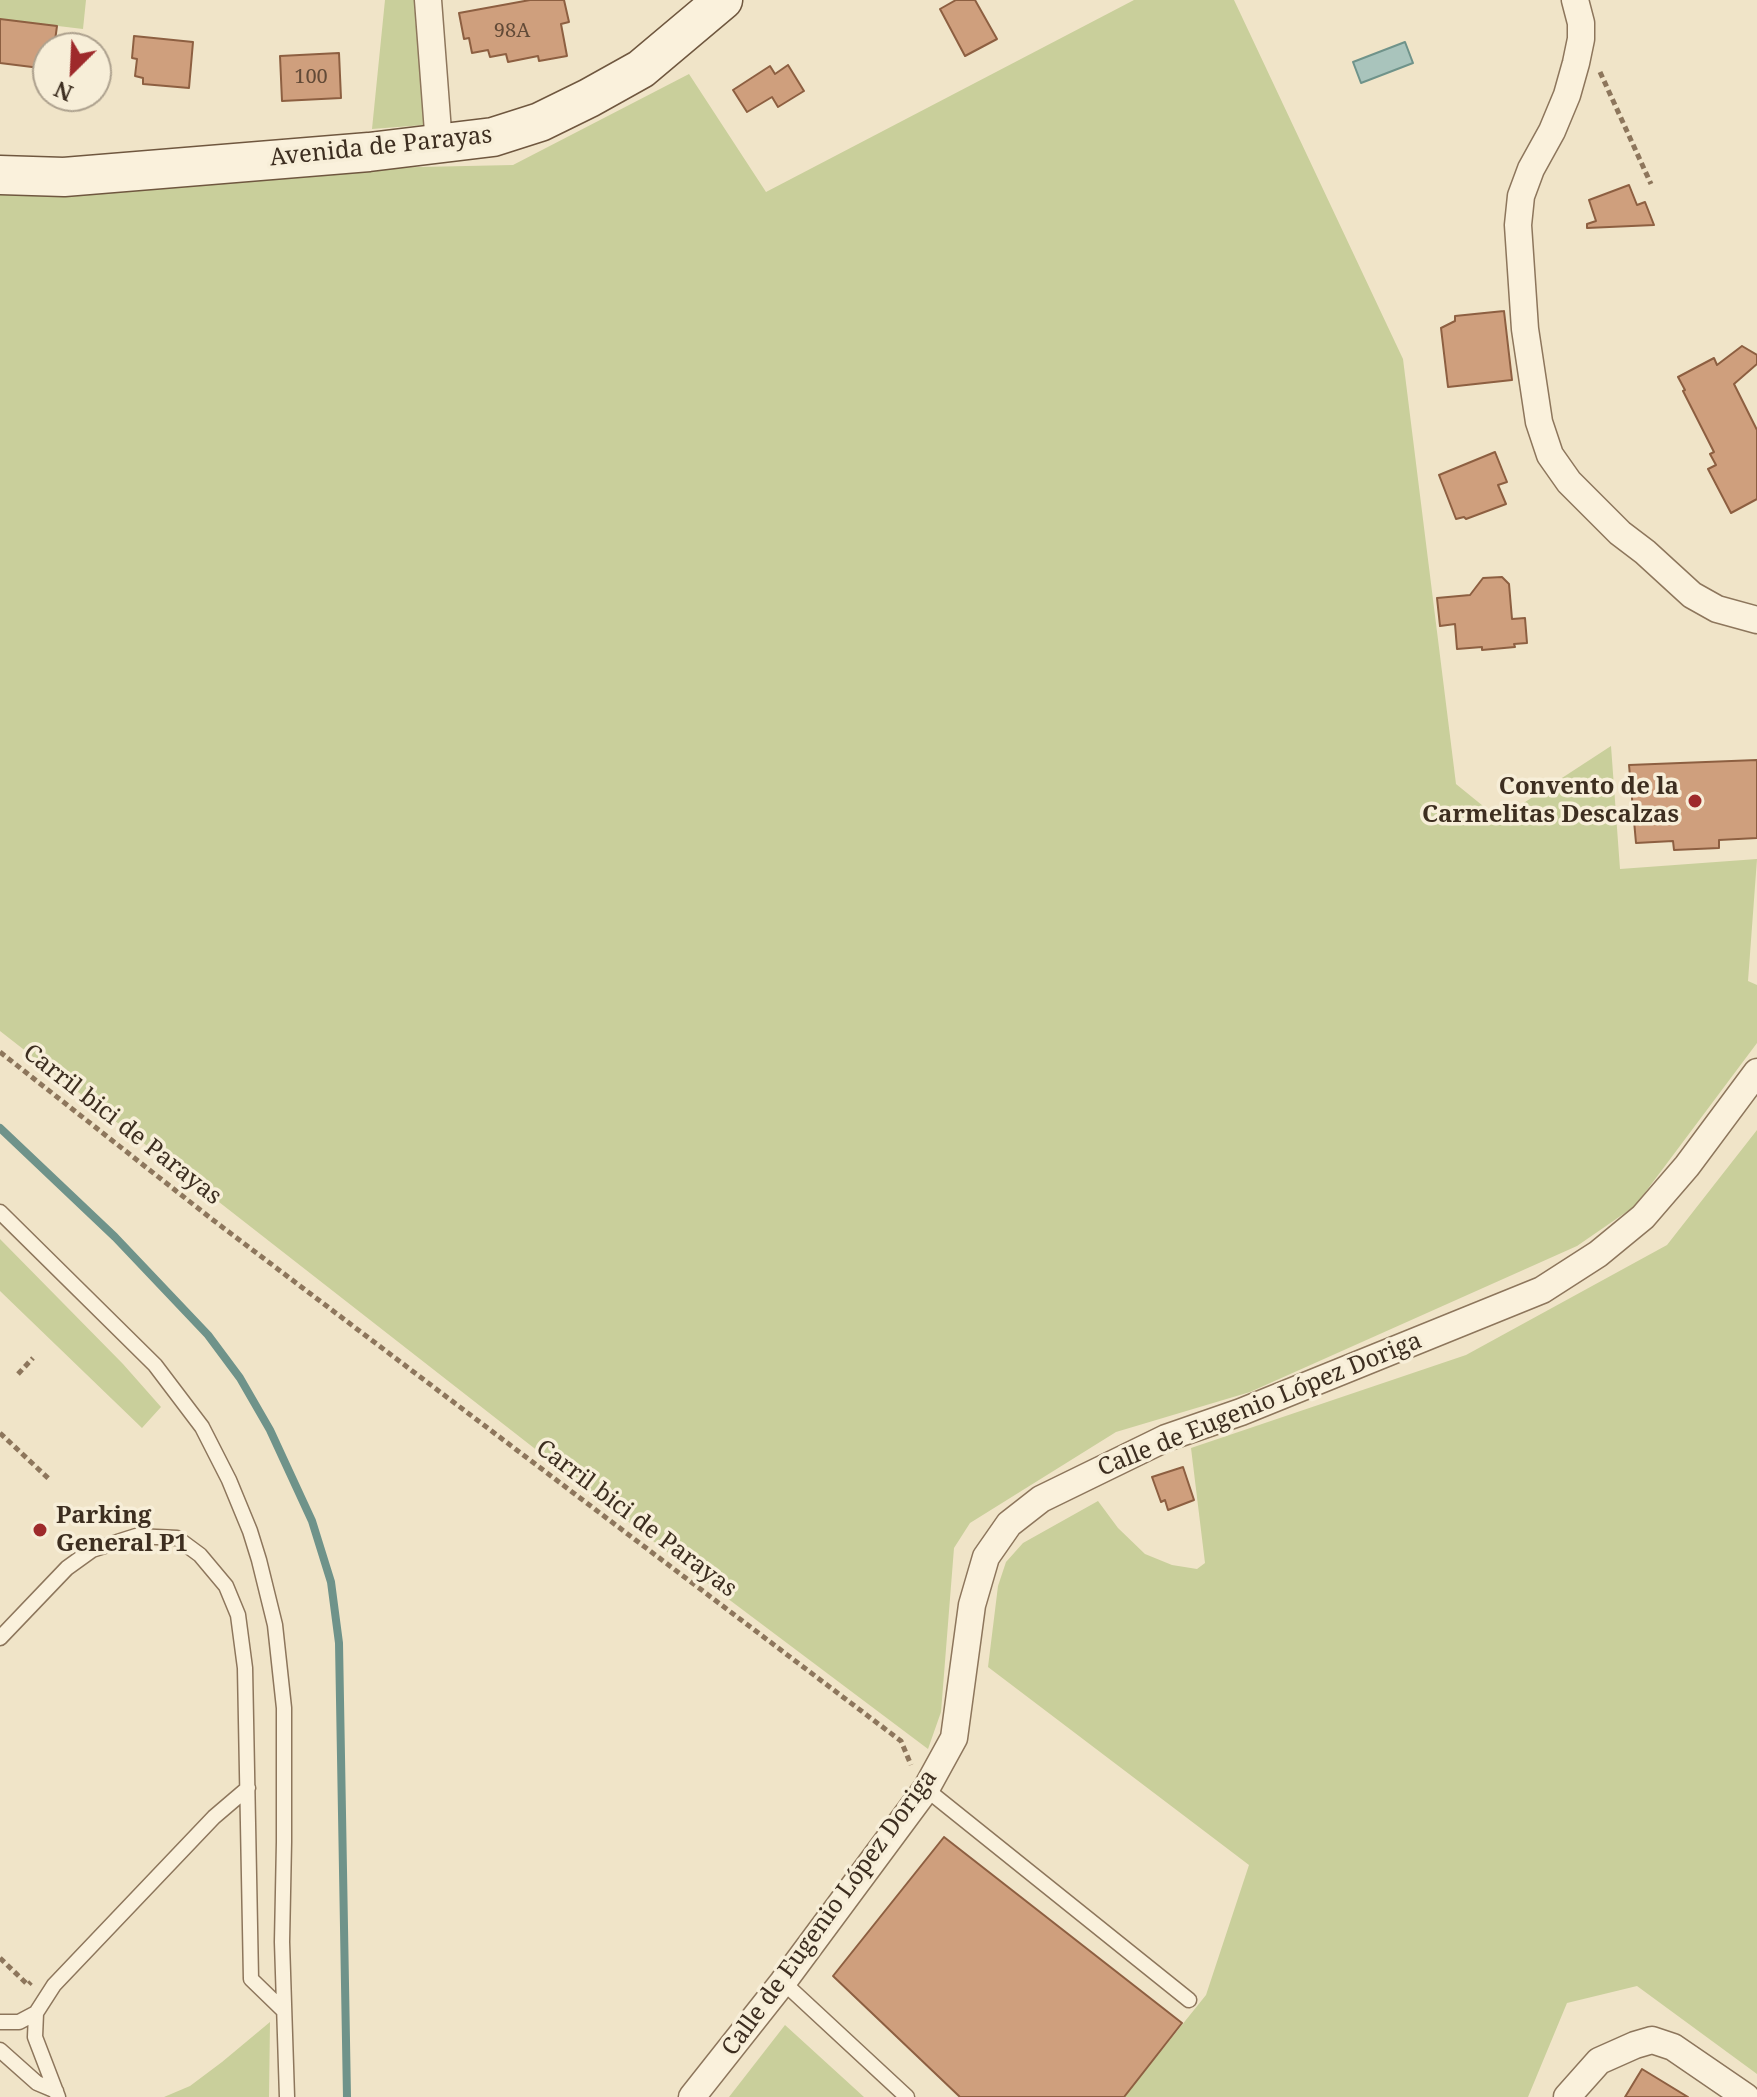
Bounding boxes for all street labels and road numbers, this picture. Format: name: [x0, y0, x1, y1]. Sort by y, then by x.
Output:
street label: Avenida de Parayas: [268, 121, 494, 173]
street label: Carril bici de Parayas: [17, 1039, 227, 1211]
street label: Calle de Eugenio López Doriga: [1094, 1327, 1426, 1483]
street label: Carril bici de Parayas: [530, 1434, 742, 1604]
street label: Calle de Eugenio López Doriga: [716, 1764, 944, 2062]

